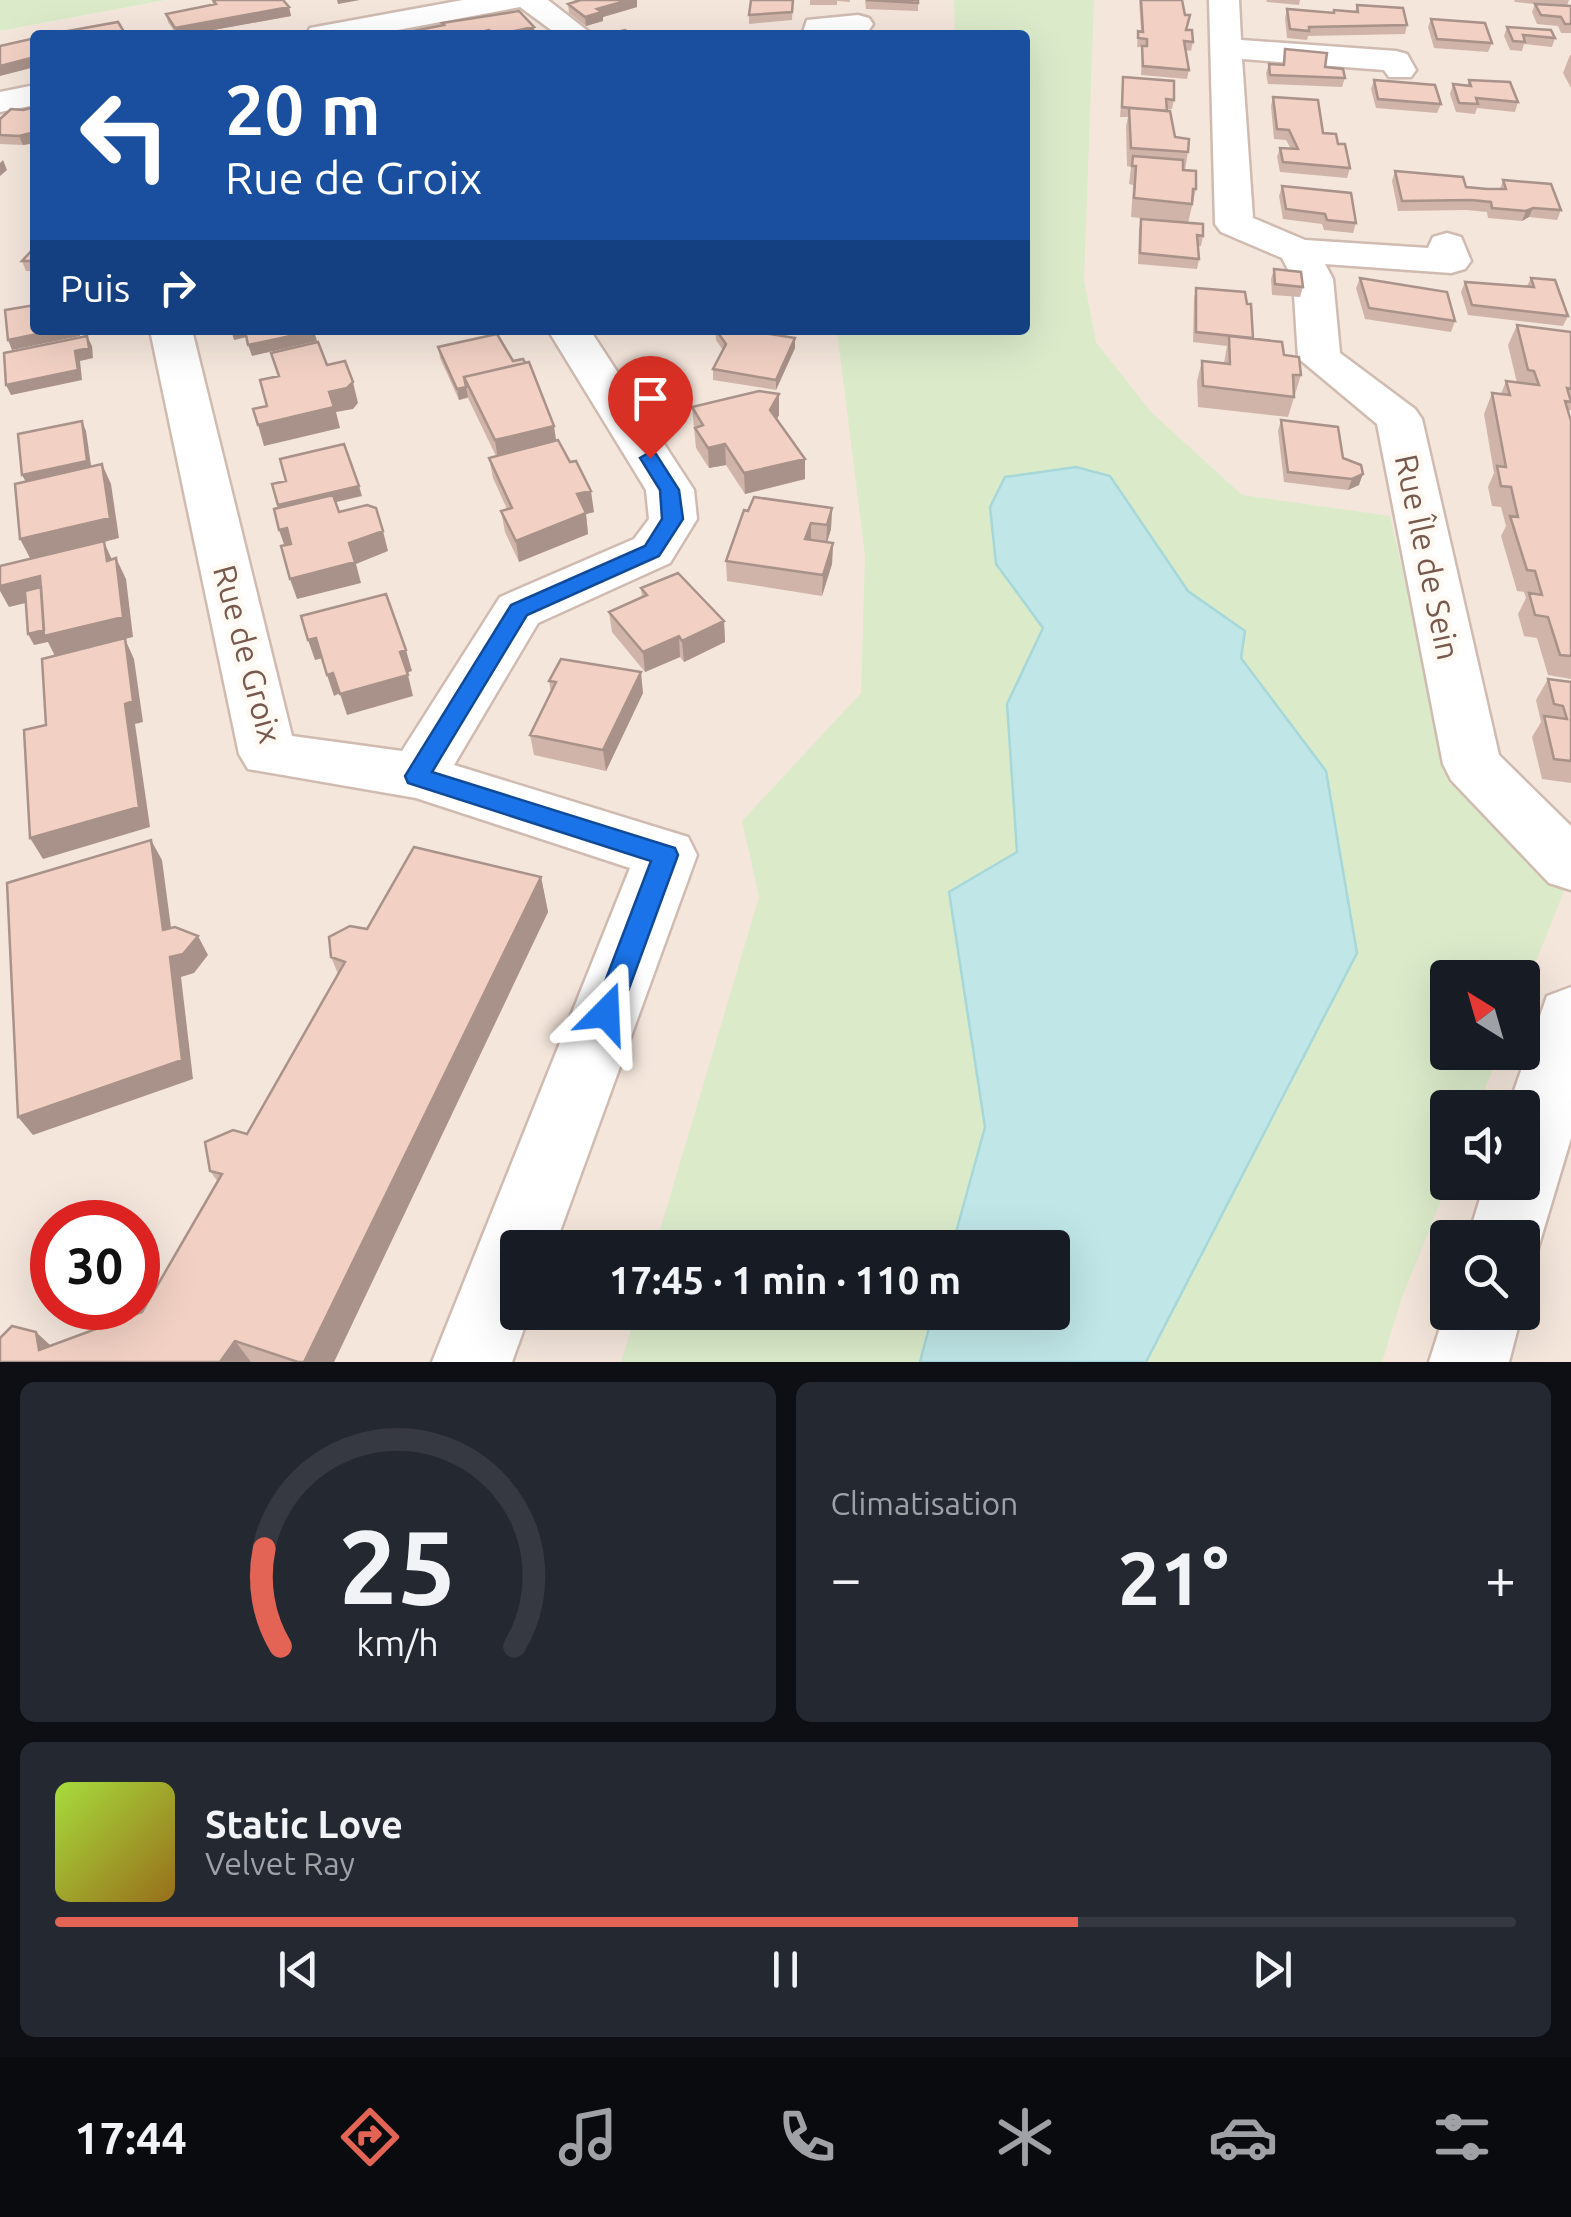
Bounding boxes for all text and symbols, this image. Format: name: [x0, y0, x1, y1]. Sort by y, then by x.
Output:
icon: left: [60, 70, 190, 200]
text: 20 m: [225, 70, 381, 148]
text: Rue de Groix: [225, 152, 482, 203]
icon: right: [150, 260, 205, 315]
text: Puis: [60, 267, 130, 309]
pin: [608, 356, 693, 459]
icon: arrive: [623, 371, 678, 426]
street label: Rue Île de Sein: [1389, 451, 1467, 663]
street label: Rue de Groix: [207, 561, 289, 747]
north arrow: [1430, 960, 1540, 1070]
map controls: [1430, 960, 1540, 1330]
position arrow: [554, 961, 658, 1065]
button: sound: [1430, 1090, 1540, 1200]
speed limit sign: 30: [30, 1200, 160, 1330]
button: search: [1430, 1220, 1540, 1330]
text: 17:45 · 1 min · 110 m: [609, 1259, 961, 1301]
text: Climatisation: [831, 1485, 1018, 1521]
text: 25: [339, 1507, 456, 1624]
text: 21°: [1118, 1535, 1229, 1619]
text: −: [831, 1547, 862, 1608]
text: +: [1485, 1547, 1516, 1608]
text: km/h: [356, 1623, 439, 1663]
text: Static Love: [205, 1803, 403, 1845]
text: Velvet Ray: [205, 1845, 355, 1881]
icon: previous: [271, 1942, 326, 1997]
icon: pause: [758, 1942, 813, 1997]
icon: next: [1245, 1942, 1300, 1997]
icon: directions: [335, 2102, 405, 2172]
icon: music: [553, 2102, 623, 2172]
icon: phone: [772, 2102, 842, 2172]
icon: climate: [990, 2102, 1060, 2172]
icon: car: [1208, 2102, 1278, 2172]
icon: filters: [1427, 2102, 1497, 2172]
text: 17:44: [74, 2112, 187, 2163]

